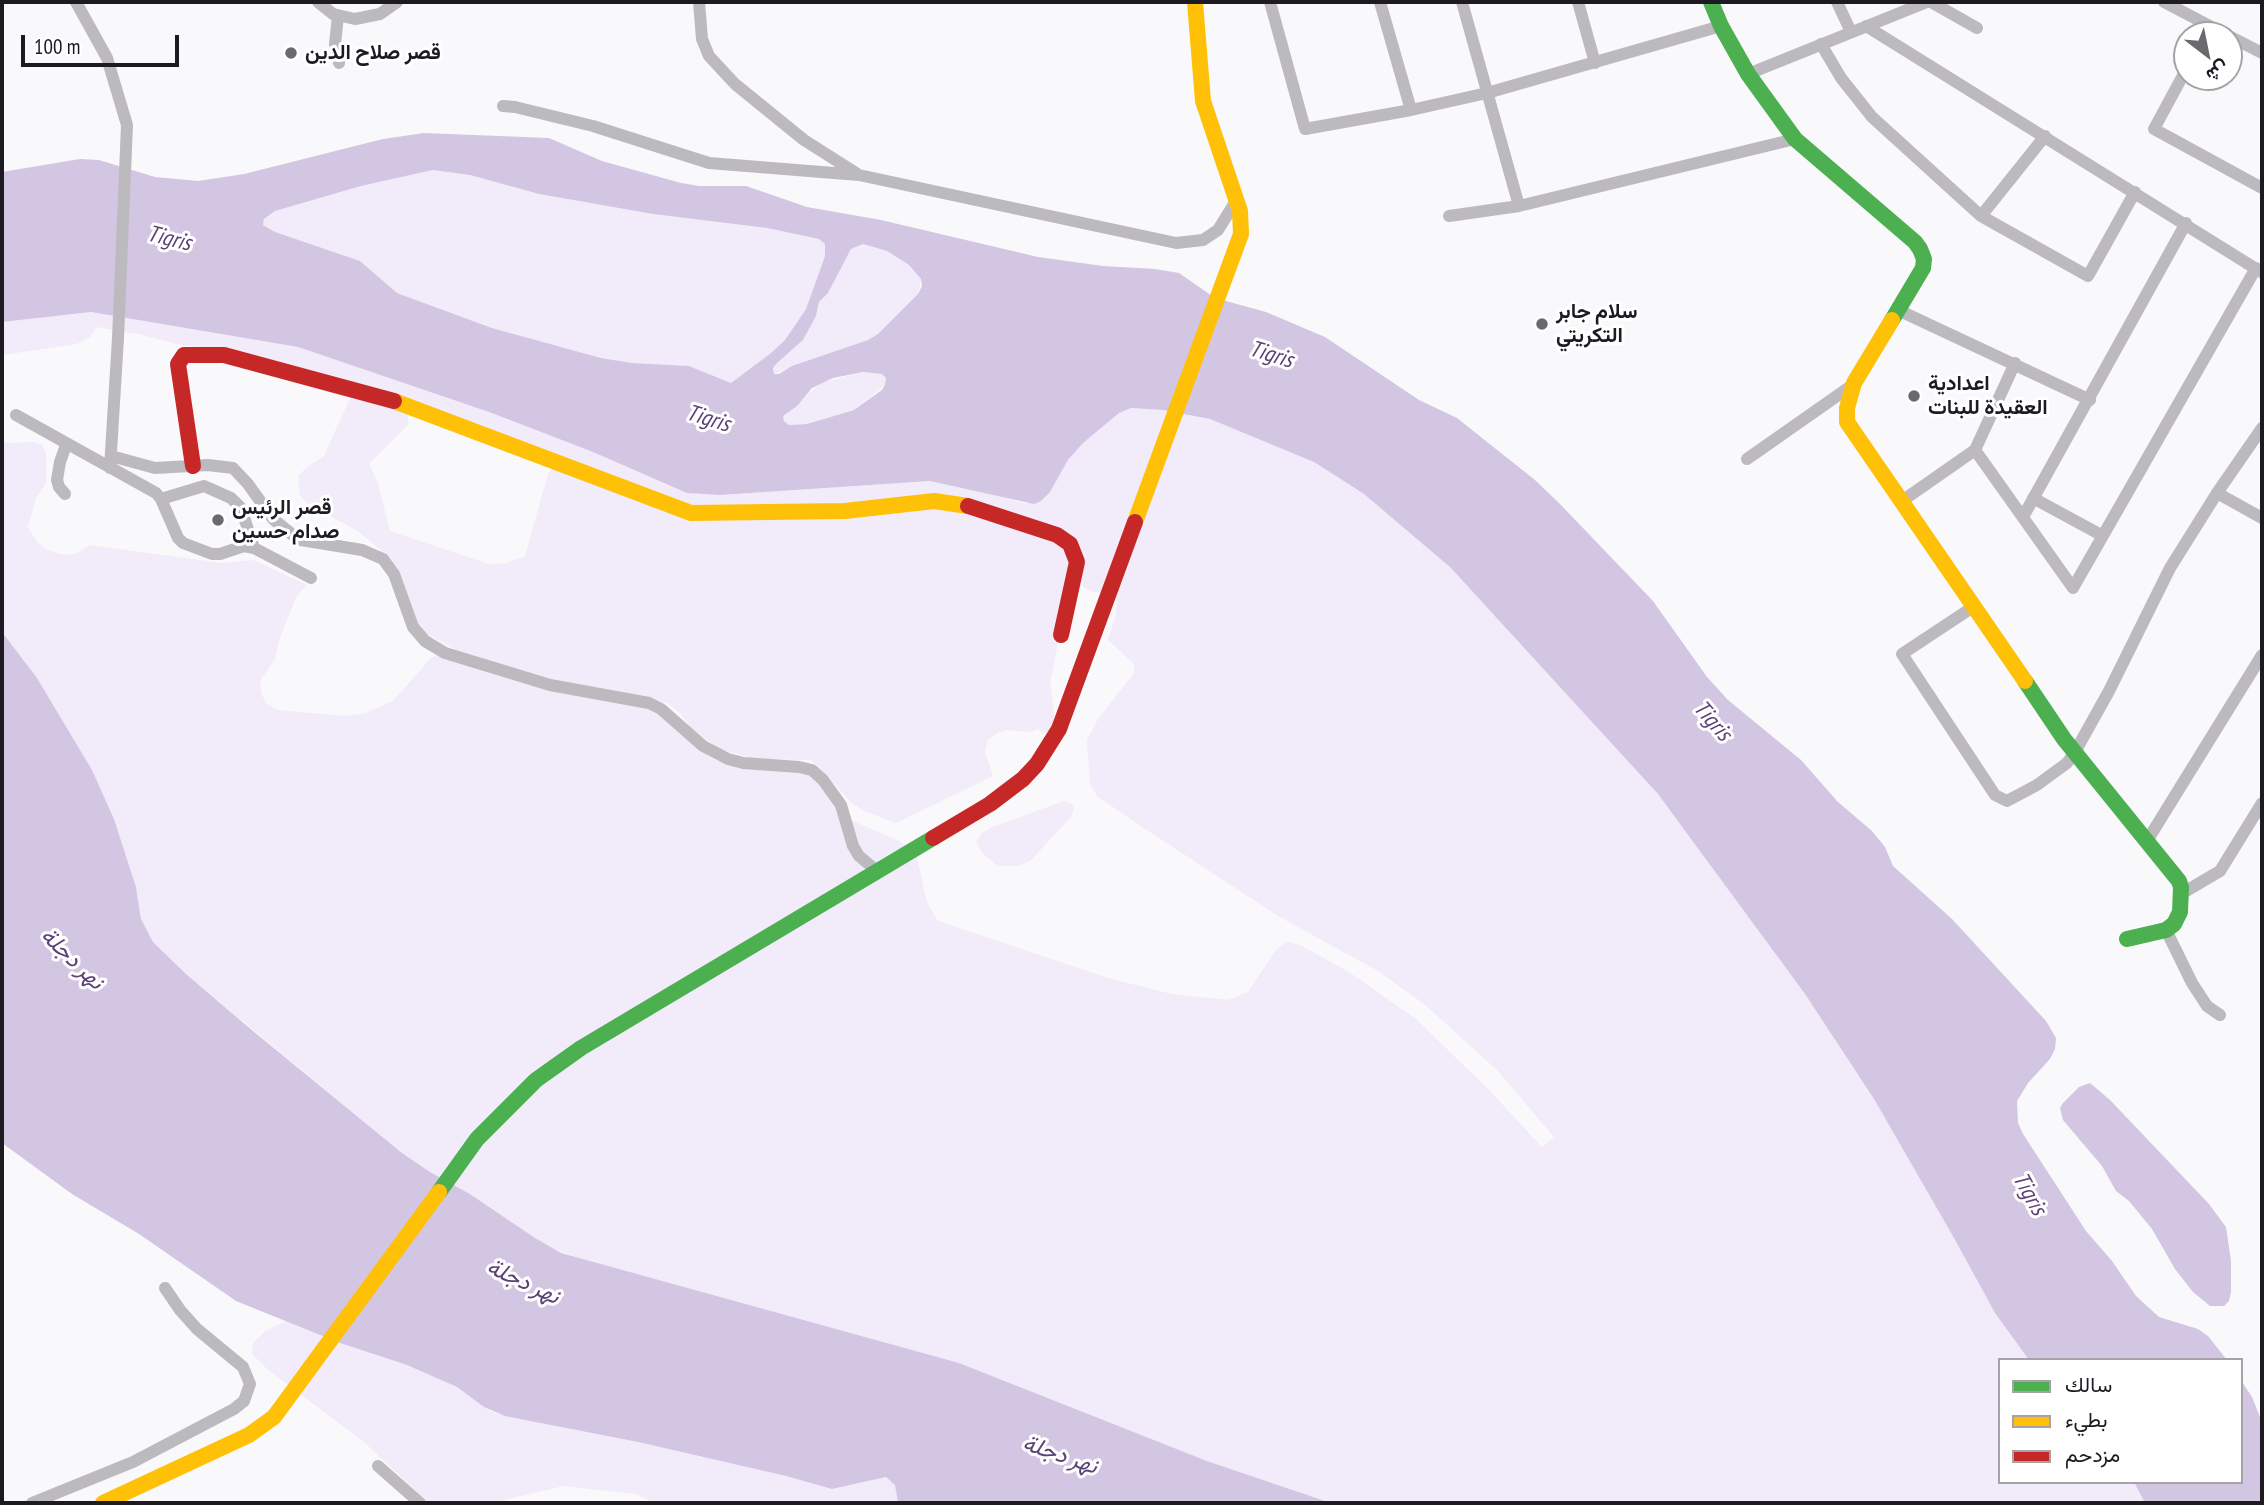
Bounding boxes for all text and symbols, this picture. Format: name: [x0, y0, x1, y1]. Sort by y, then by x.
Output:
scale bar: [24, 21, 182, 65]
north arrow: [2173, 21, 2243, 91]
text: 100 m: [34, 33, 80, 60]
place label: قصر صلاح الدين: [305, 40, 441, 66]
marker: قصر صلاح الدين: [283, 45, 299, 61]
text: ش: [2202, 56, 2234, 88]
water label: Tigris: [144, 220, 194, 258]
place label: سلام جابر التكريتي: [1556, 299, 1638, 349]
marker: سلام جابر التكريتي: [1534, 316, 1550, 332]
water label: Tigris: [1246, 335, 1296, 375]
place label: اعدادية العقيدة للبنات: [1928, 371, 2048, 421]
marker: اعدادية العقيدة للبنات: [1906, 388, 1922, 404]
water label: Tigris: [683, 399, 733, 439]
place label: قصر الرئيس صدام حسين: [232, 495, 340, 545]
marker: قصر الرئيس صدام حسين: [210, 512, 226, 528]
water label: Tigris: [1687, 695, 1737, 747]
water label: نهر دجلة: [35, 922, 109, 996]
water label: Tigris: [2006, 1168, 2052, 1220]
water label: نهر دجلة: [482, 1253, 564, 1311]
legend: [1998, 1358, 2243, 1484]
text: سالك: [2065, 1371, 2112, 1398]
text: بطيء: [2065, 1406, 2108, 1433]
water label: نهر دجلة: [1019, 1429, 1101, 1481]
text: مزدحم: [2065, 1441, 2120, 1468]

